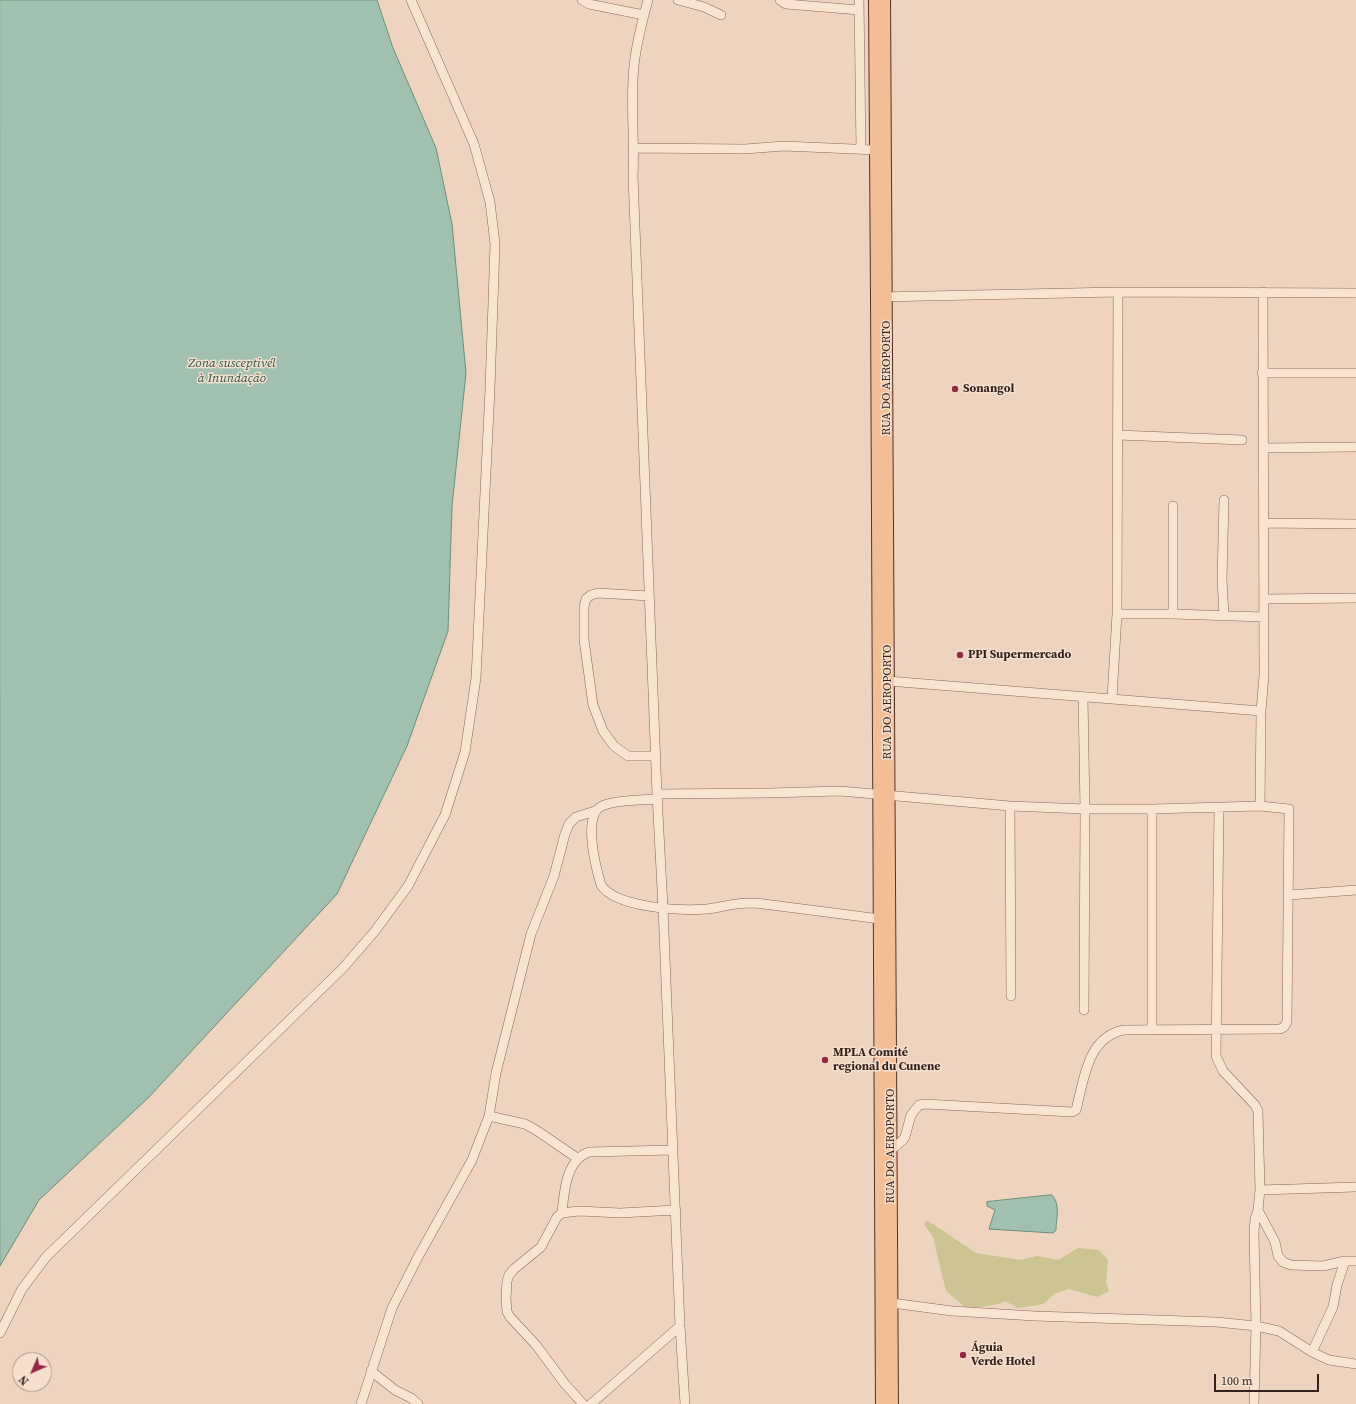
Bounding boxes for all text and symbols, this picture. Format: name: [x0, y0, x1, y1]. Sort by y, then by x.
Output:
street label: RUA DO AEROPORTO: [880, 320, 894, 436]
water label: Zona susceptivél à Inundação: [188, 356, 276, 387]
place label: Sonangol: [963, 382, 1014, 396]
marker: Sonangol: [950, 384, 960, 394]
street label: RUA DO AEROPORTO: [881, 644, 895, 760]
place label: PPI Supermercado: [968, 648, 1071, 662]
marker: PPI Supermercado: [955, 650, 965, 660]
place label: MPLA Comité regional du Cunene: [833, 1046, 941, 1074]
marker: MPLA Comité regional du Cunene: [820, 1055, 830, 1065]
street label: RUA DO AEROPORTO: [884, 1088, 898, 1204]
place label: Águia Verde Hotel: [971, 1341, 1035, 1369]
marker: Águia Verde Hotel: [958, 1350, 968, 1360]
north arrow: [12, 1352, 52, 1392]
scale bar: [1216, 1366, 1321, 1392]
text: N: [16, 1372, 32, 1388]
text: 100 m: [1221, 1373, 1253, 1389]

